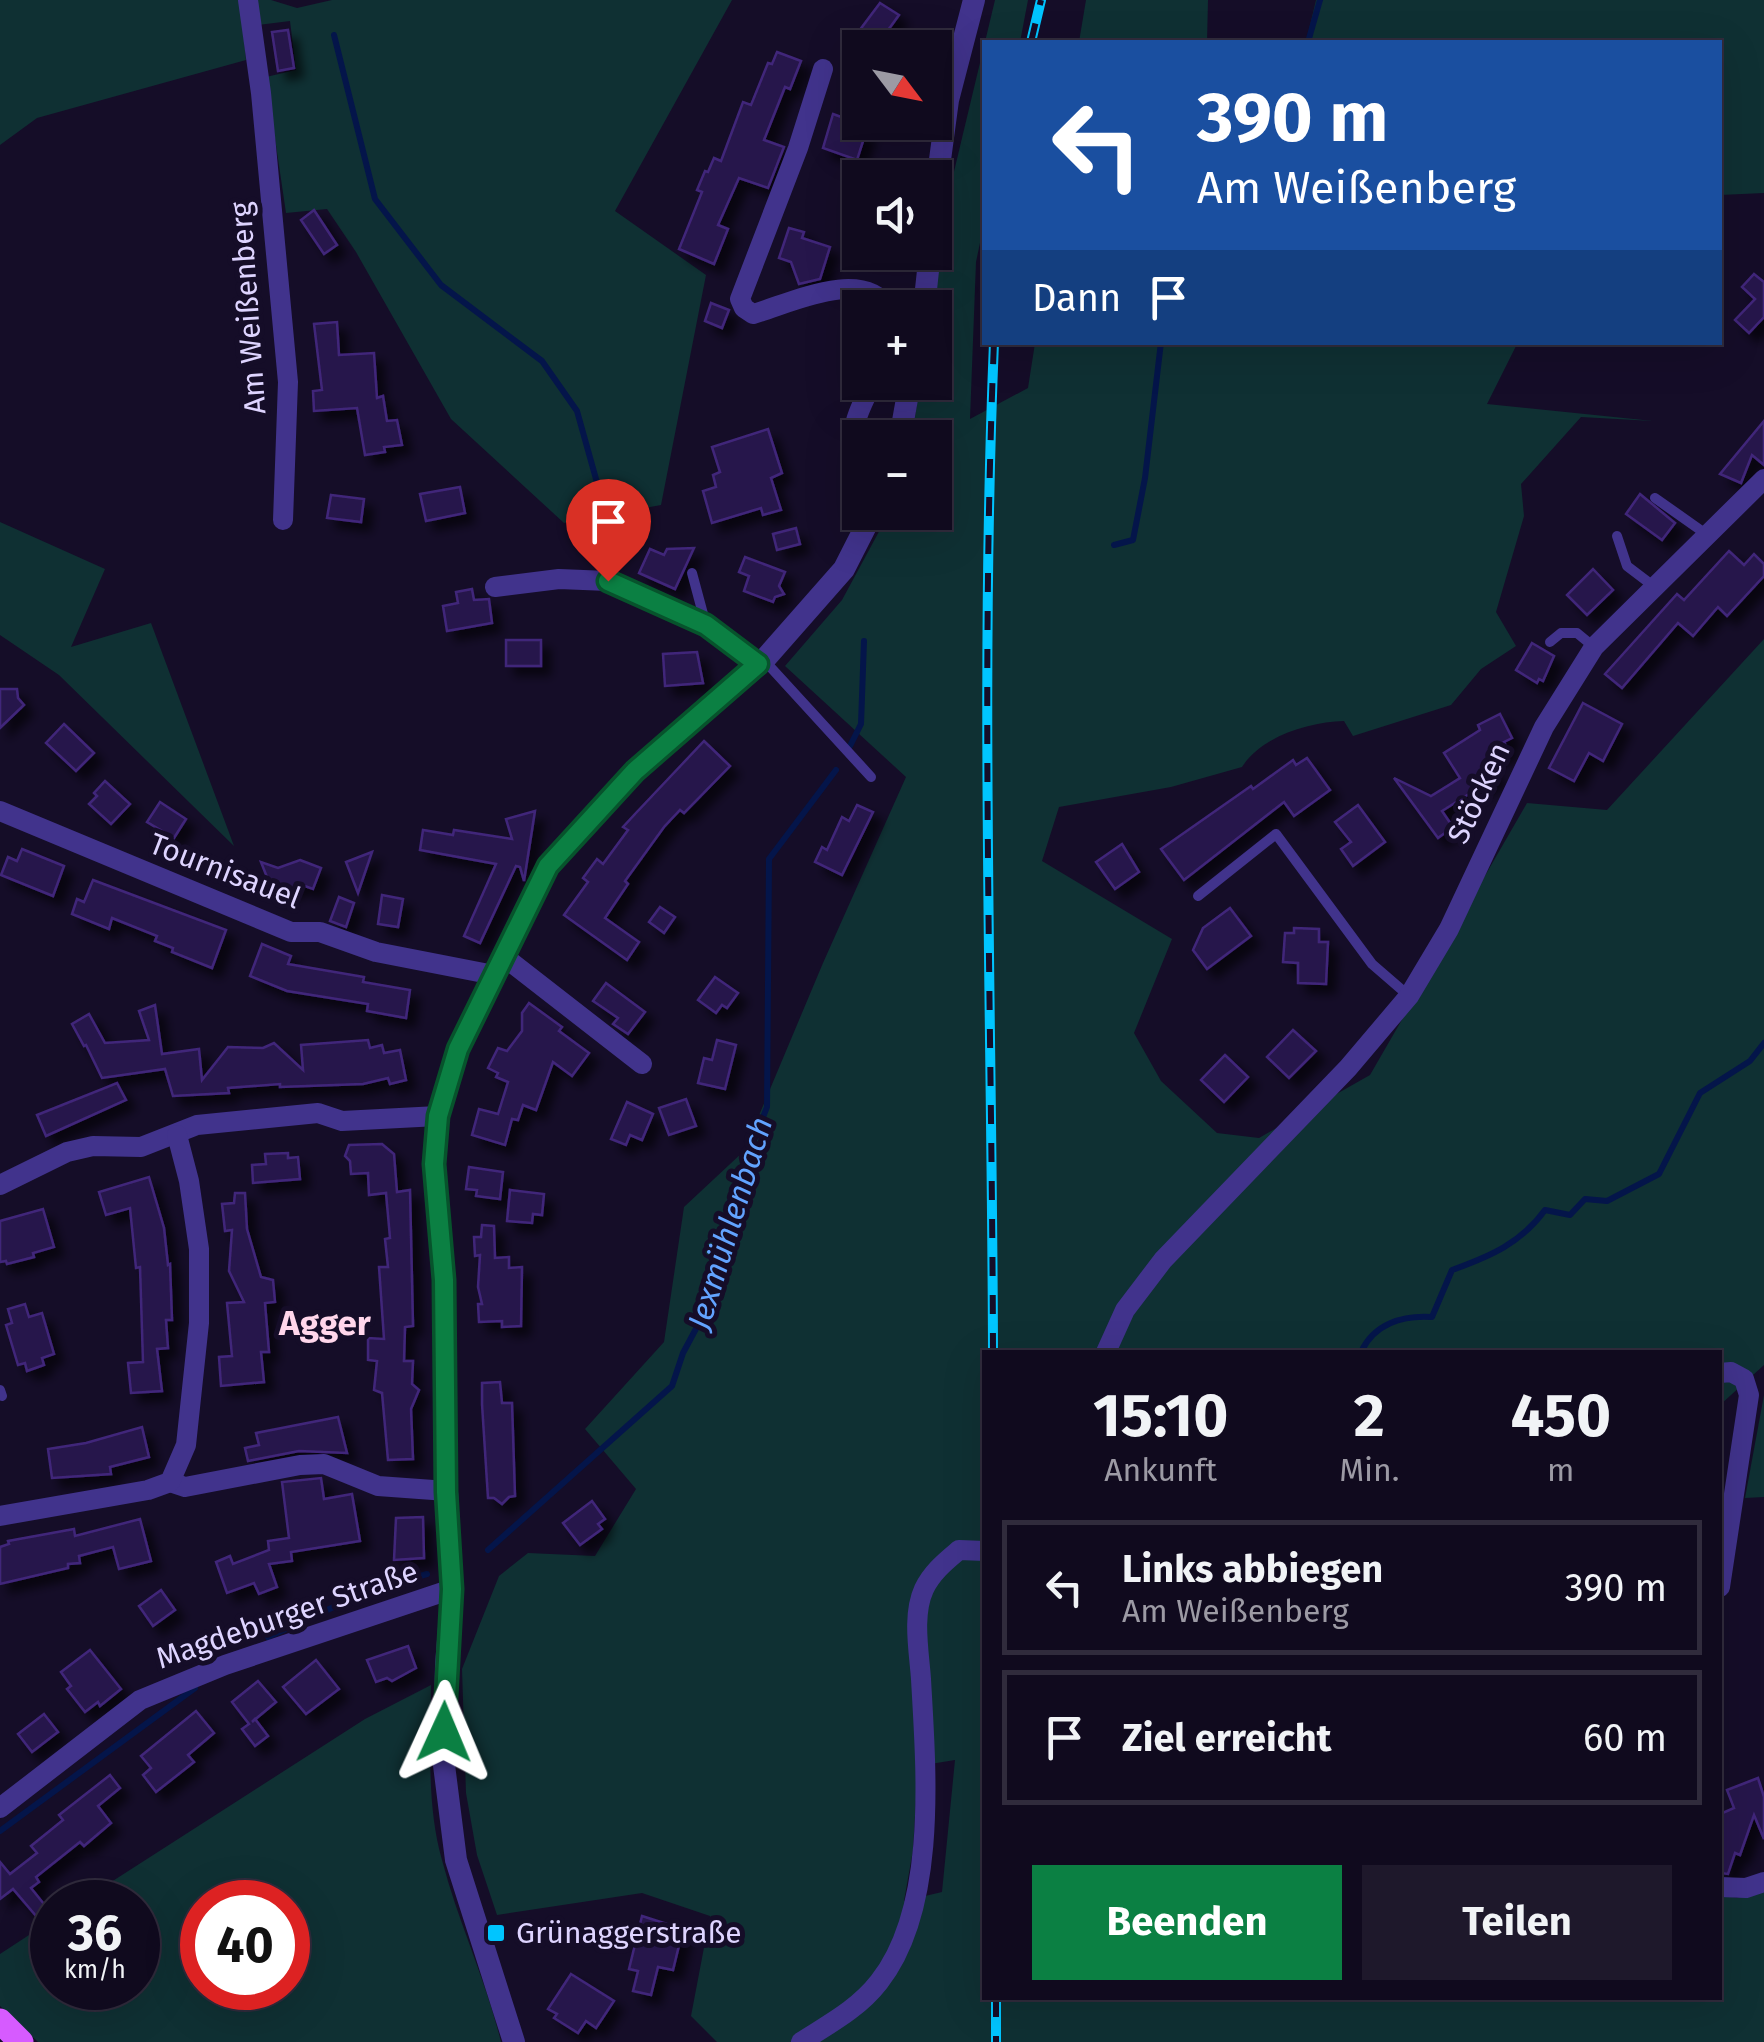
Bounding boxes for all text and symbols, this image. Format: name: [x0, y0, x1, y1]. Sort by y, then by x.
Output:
north arrow: [842, 30, 952, 140]
map controls: [842, 30, 952, 530]
text: 390 m: [1197, 76, 1389, 160]
icon: left: [1032, 80, 1162, 210]
button: sound: [842, 160, 952, 270]
text: Am Weißenberg: [1197, 161, 1516, 215]
street label: Am Weißenberg: [223, 200, 273, 415]
icon: arrive: [1141, 270, 1196, 325]
text: Dann: [1032, 275, 1121, 321]
button: +: [842, 290, 952, 400]
button: −: [842, 420, 952, 530]
pin: [566, 479, 651, 582]
icon: arrive: [581, 494, 636, 549]
street label: Stöcken: [1440, 737, 1518, 849]
street label: Tournisauel: [144, 826, 306, 916]
water label: Jexmühlenbach: [679, 1112, 780, 1336]
district label: Agger: [278, 1302, 372, 1344]
text: 15:10: [1093, 1380, 1228, 1452]
text: 2: [1354, 1380, 1385, 1452]
text: 450: [1510, 1380, 1611, 1452]
text: Ankunft: [1104, 1451, 1217, 1489]
text: Min.: [1339, 1451, 1400, 1489]
text: m: [1547, 1451, 1574, 1489]
text: Links abbiegen: [1122, 1546, 1383, 1592]
street label: Magdeburger Straße: [151, 1553, 423, 1677]
icon: left: [1037, 1560, 1092, 1615]
text: 390 m: [1565, 1565, 1667, 1611]
text: Am Weißenberg: [1122, 1592, 1349, 1630]
position arrow: [392, 1680, 496, 1784]
icon: arrive: [1037, 1710, 1092, 1765]
text: Ziel erreicht: [1122, 1715, 1331, 1761]
text: 60 m: [1583, 1715, 1667, 1761]
button: Beenden: [1032, 1865, 1342, 1980]
button: Teilen: [1362, 1865, 1672, 1980]
speed limit sign: 40: [180, 1880, 310, 2010]
text: 36: [68, 1903, 122, 1963]
place label: Grünaggerstraße: [516, 1915, 742, 1951]
marker: Grünaggerstraße: [485, 1922, 507, 1944]
text: km/h: [64, 1955, 126, 1985]

